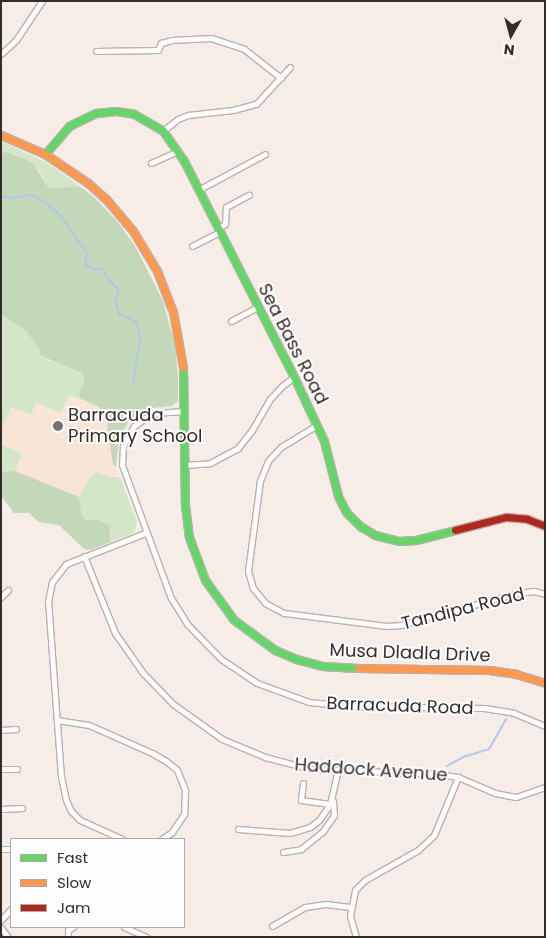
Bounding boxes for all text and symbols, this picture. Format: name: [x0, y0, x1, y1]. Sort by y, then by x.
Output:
north arrow: [486, 10, 536, 60]
text: N: [503, 39, 516, 60]
street label: Sea Bass Road: [253, 280, 333, 408]
place label: Barracuda Primary School: [68, 405, 202, 448]
marker: Barracuda Primary School: [52, 420, 64, 432]
street label: Tandipa Road: [399, 583, 527, 635]
street label: Musa Dladla Drive: [329, 639, 491, 667]
street label: Barracuda Road: [326, 693, 474, 719]
street label: Haddock Avenue: [294, 754, 448, 786]
legend: [10, 838, 185, 928]
text: Fast: [57, 847, 88, 868]
text: Slow: [57, 872, 91, 893]
text: Jam: [57, 897, 91, 918]

